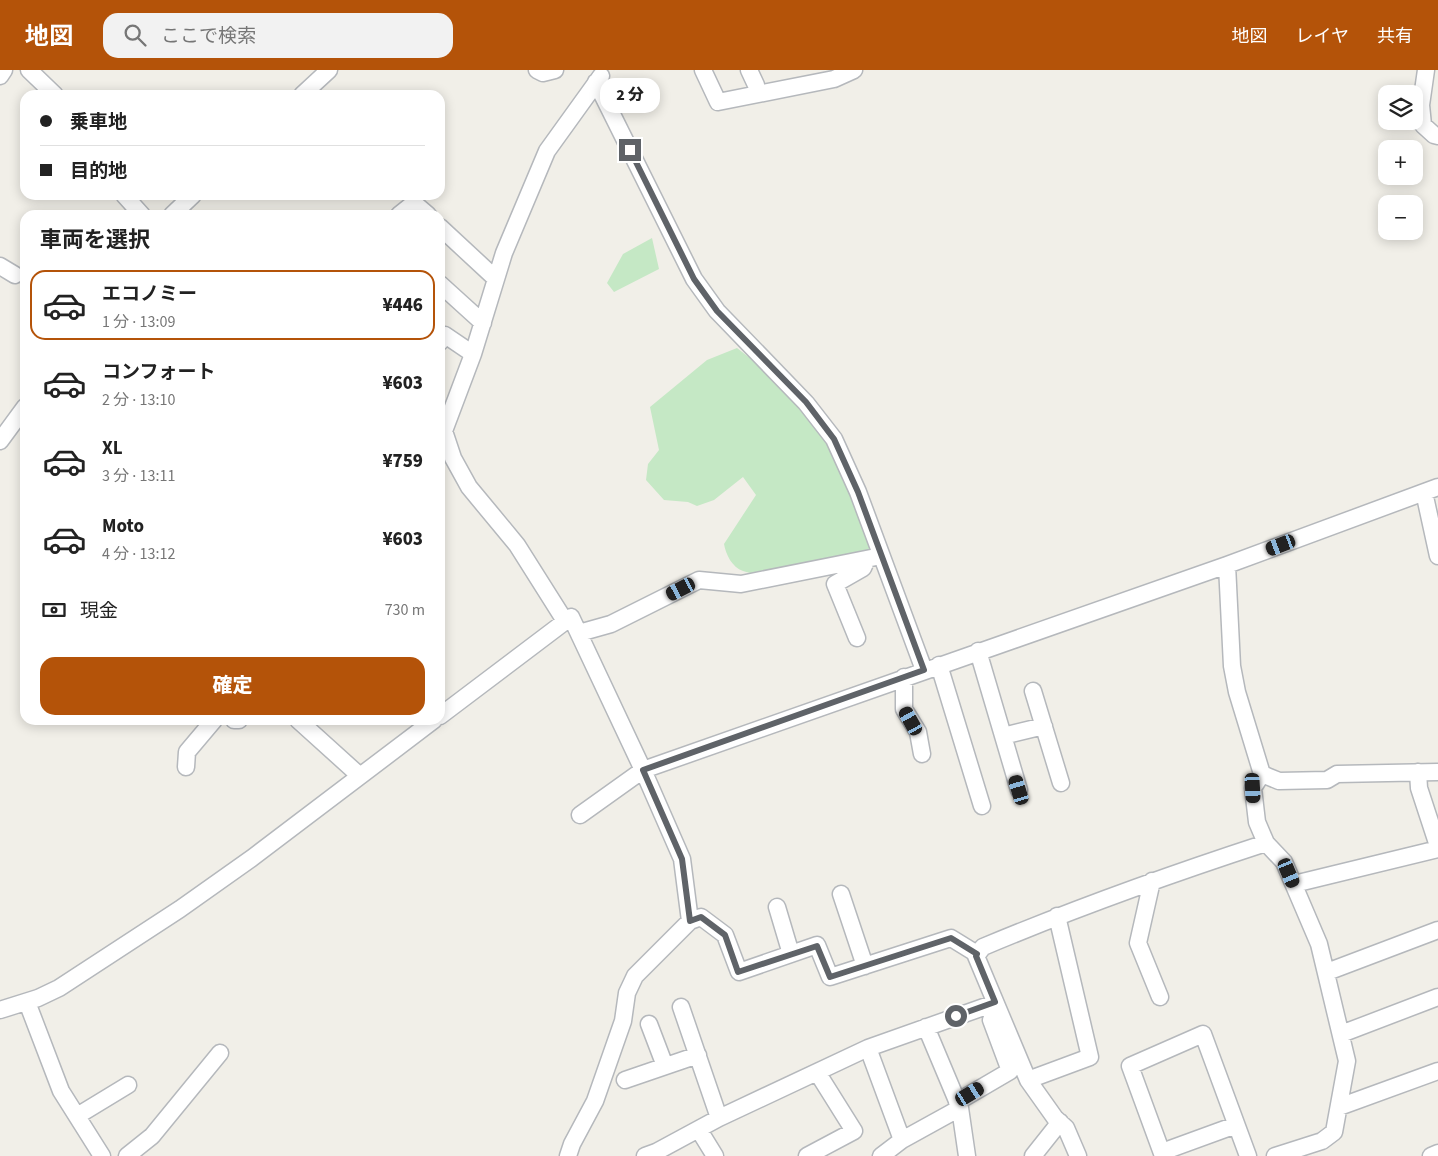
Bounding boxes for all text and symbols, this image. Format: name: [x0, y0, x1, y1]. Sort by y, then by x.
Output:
search box: [103, 13, 453, 58]
text: 地図: [25, 19, 73, 54]
icon: search: [121, 21, 149, 49]
text: ここで検索: [161, 23, 256, 50]
text: 地図: [1232, 24, 1268, 49]
text: レイヤ: [1296, 24, 1349, 49]
text: 共有: [1377, 24, 1413, 49]
callout: 2 分: [600, 78, 660, 112]
text: 2 分: [616, 84, 644, 106]
map controls: [1378, 85, 1423, 240]
button: layers: [1378, 85, 1423, 130]
text: 乗車地: [70, 109, 127, 136]
route end: [619, 139, 641, 161]
button: +: [1378, 140, 1423, 185]
text: 目的地: [70, 158, 127, 185]
button: −: [1378, 195, 1423, 240]
text: 車両を選択: [40, 224, 150, 256]
text: エコノミー: [102, 281, 197, 308]
icon: car: [42, 283, 87, 328]
text: ¥446: [382, 292, 423, 319]
text: 1 分 · 13:09: [102, 311, 175, 333]
text: コンフォート: [102, 359, 215, 386]
icon: car: [42, 361, 87, 406]
text: ¥603: [382, 370, 423, 397]
text: 2 分 · 13:10: [102, 389, 175, 411]
text: XL: [102, 435, 123, 462]
icon: car: [42, 439, 87, 484]
text: ¥759: [382, 448, 423, 475]
text: 3 分 · 13:11: [102, 465, 175, 487]
text: Moto: [102, 513, 144, 540]
icon: car: [42, 517, 87, 562]
text: ¥603: [382, 526, 423, 553]
car: [1264, 533, 1297, 557]
text: 4 分 · 13:12: [102, 543, 175, 565]
car: [664, 576, 697, 602]
icon: cash: [40, 596, 68, 624]
text: 現金: [80, 598, 118, 625]
text: 730 m: [385, 599, 425, 621]
button: 確定: [40, 657, 425, 715]
car: [897, 704, 924, 738]
car: [1007, 773, 1030, 807]
car: [1244, 773, 1261, 803]
car: [1276, 856, 1301, 890]
route start: [945, 1005, 967, 1027]
car: [953, 1080, 986, 1108]

